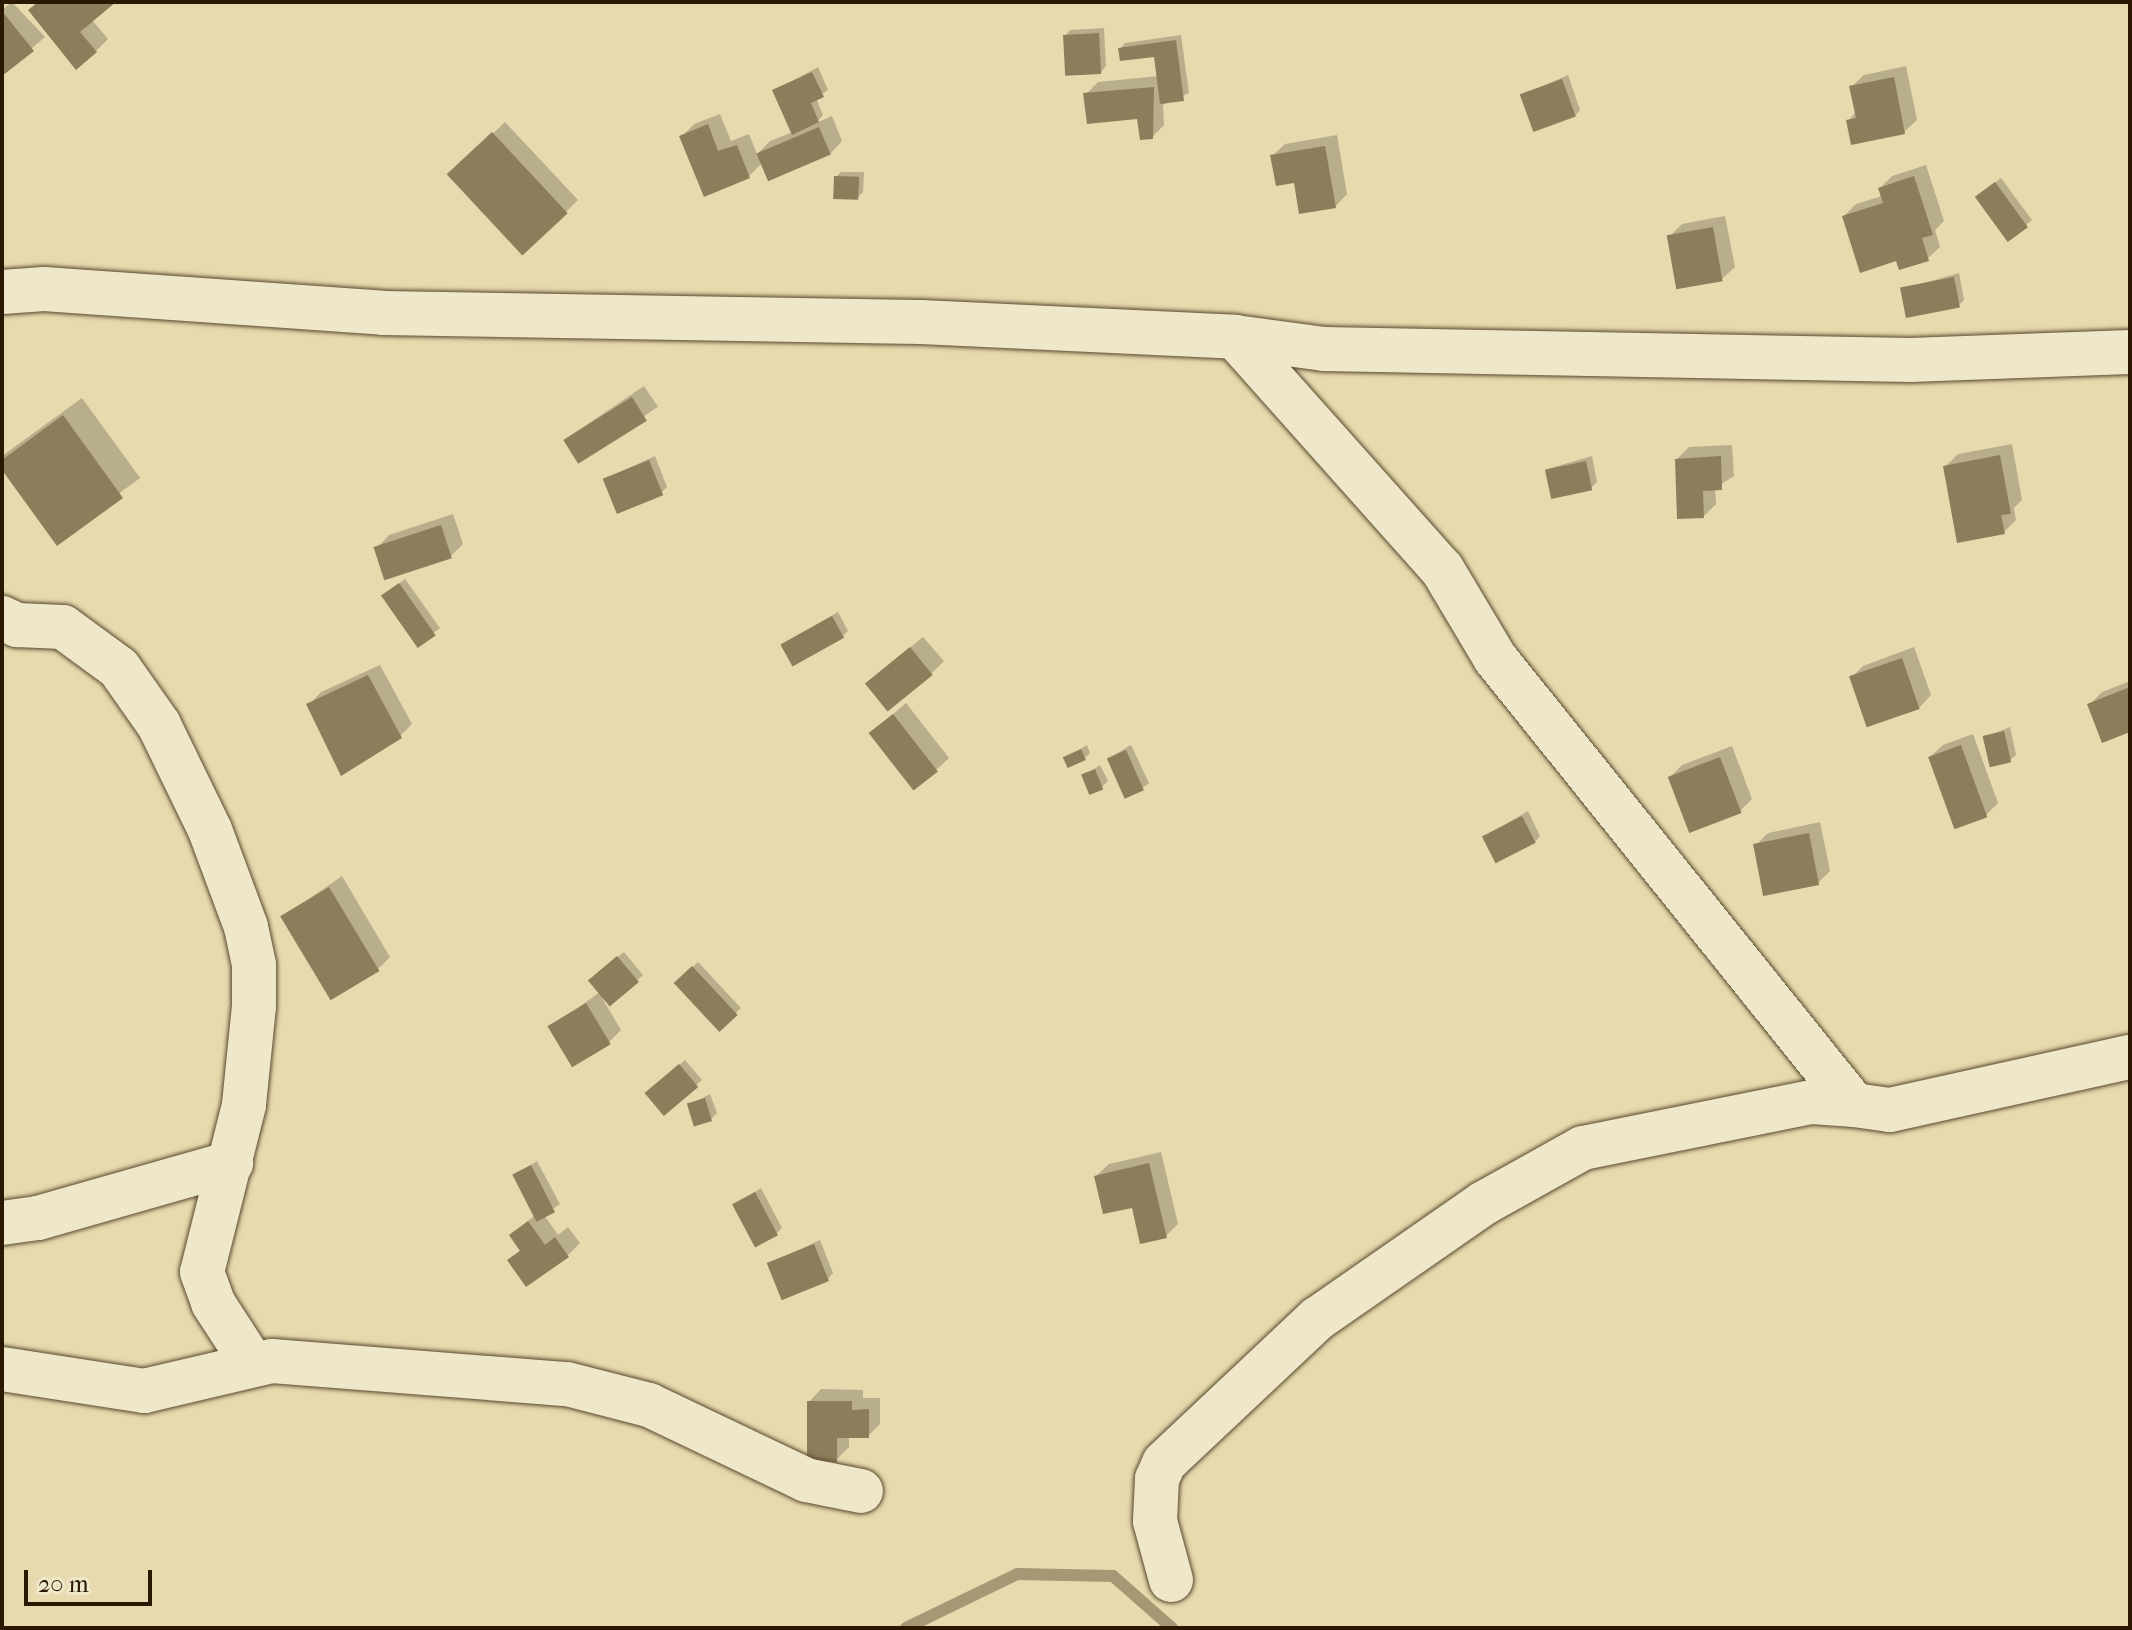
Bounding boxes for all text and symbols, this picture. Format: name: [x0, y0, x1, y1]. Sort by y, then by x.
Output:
scale bar: [28, 1554, 156, 1604]
text: 20 m: [38, 1570, 89, 1598]

